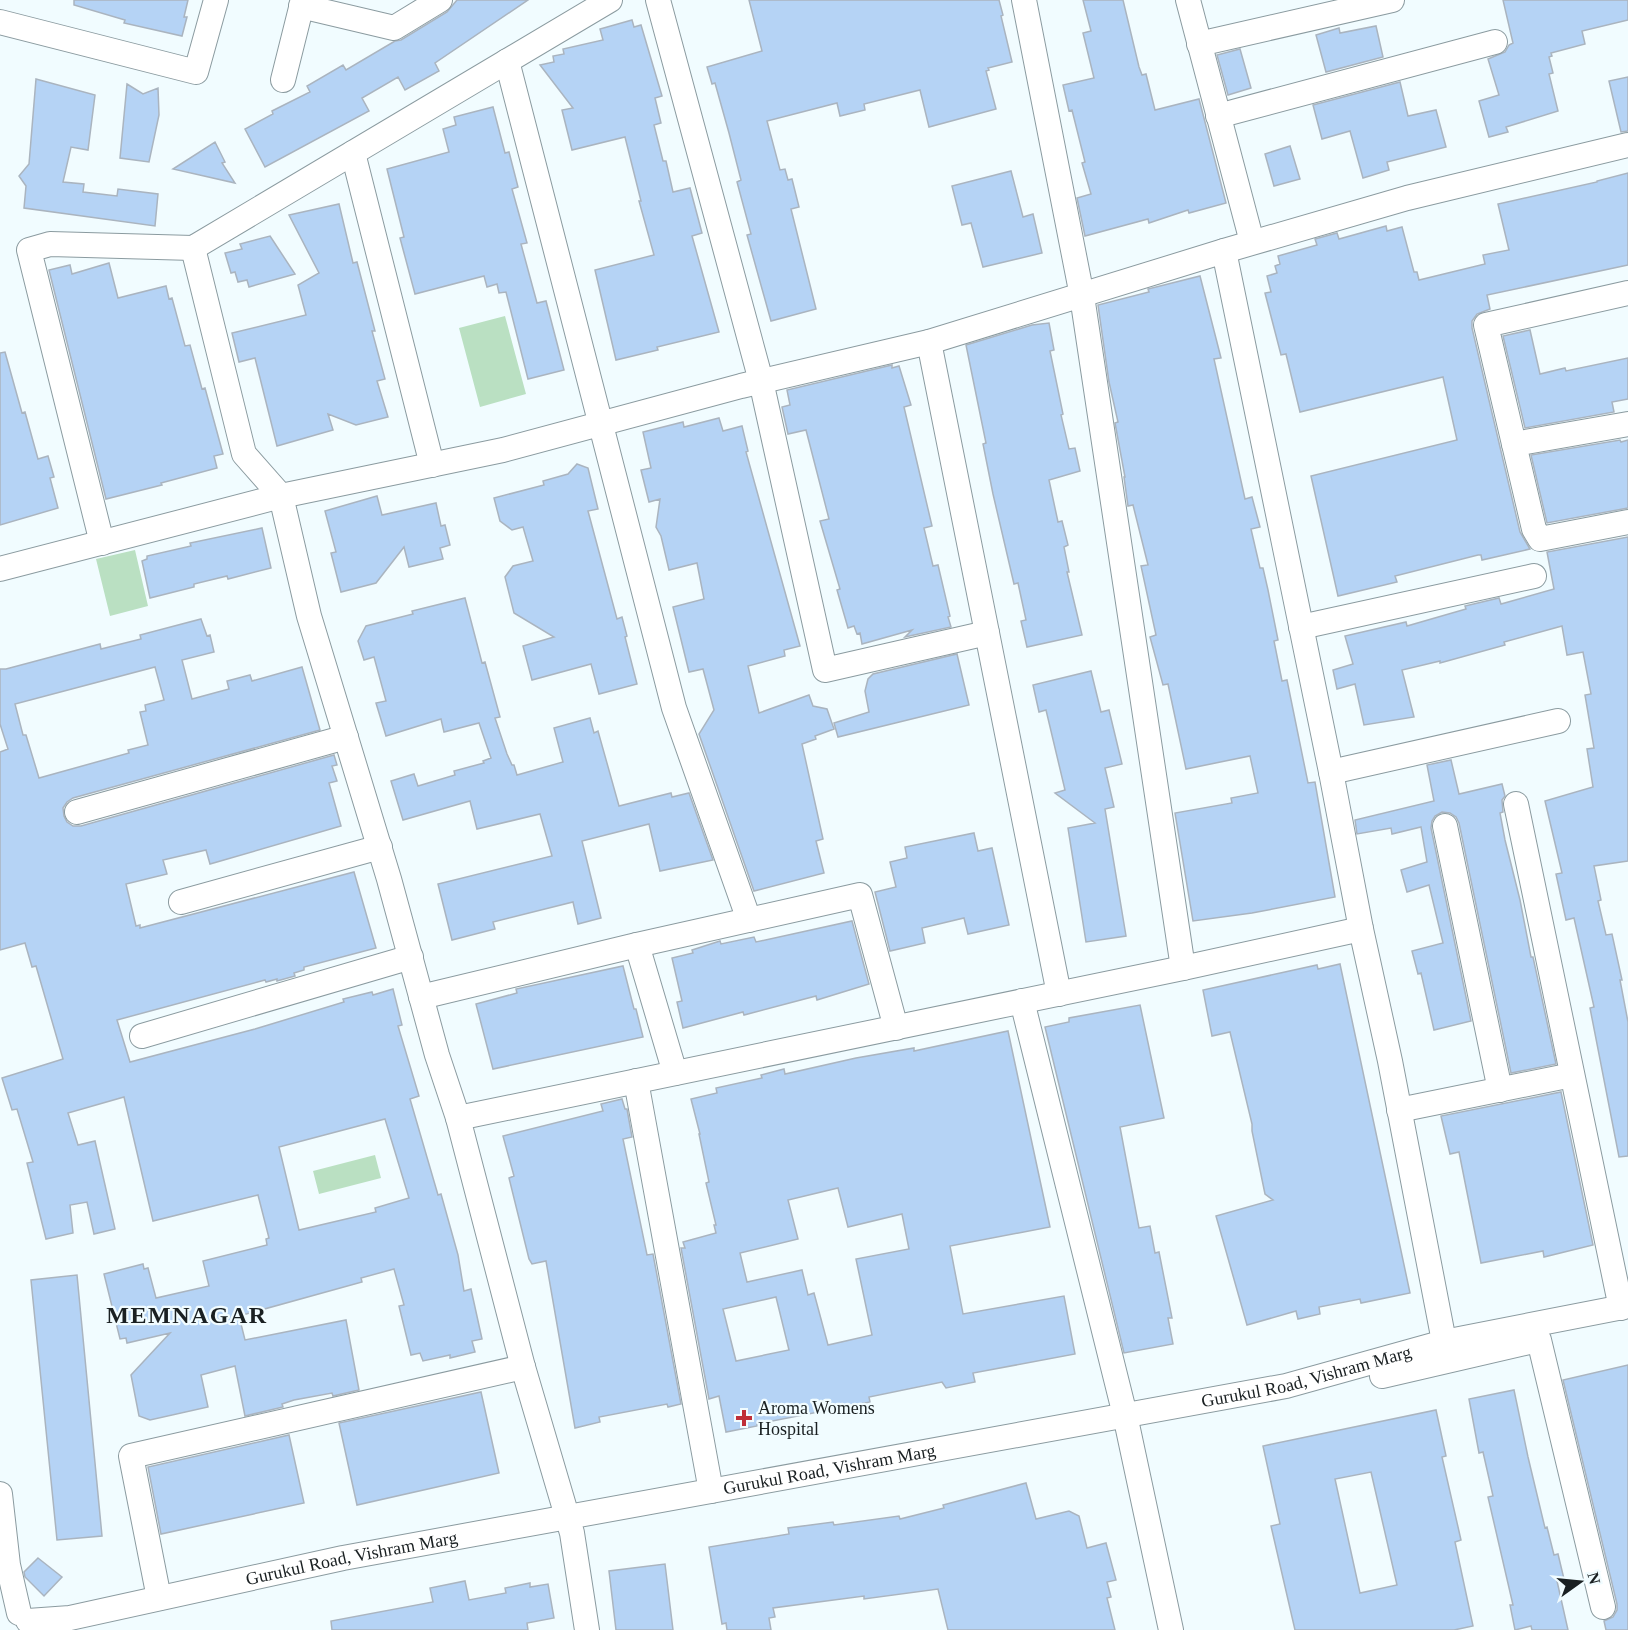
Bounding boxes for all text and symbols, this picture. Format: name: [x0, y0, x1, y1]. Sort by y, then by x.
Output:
district label: MEMNAGAR: [106, 1302, 268, 1328]
street label: Gurukul Road, Vishram Marg: [1200, 1342, 1413, 1411]
place label: Aroma Womens Hospital: [758, 1398, 875, 1439]
marker: Aroma Womens Hospital: [735, 1409, 753, 1427]
street label: Gurukul Road, Vishram Marg: [722, 1440, 937, 1498]
street label: Gurukul Road, Vishram Marg: [244, 1527, 459, 1589]
north arrow: [1550, 1552, 1610, 1612]
text: N: [1584, 1570, 1604, 1586]

